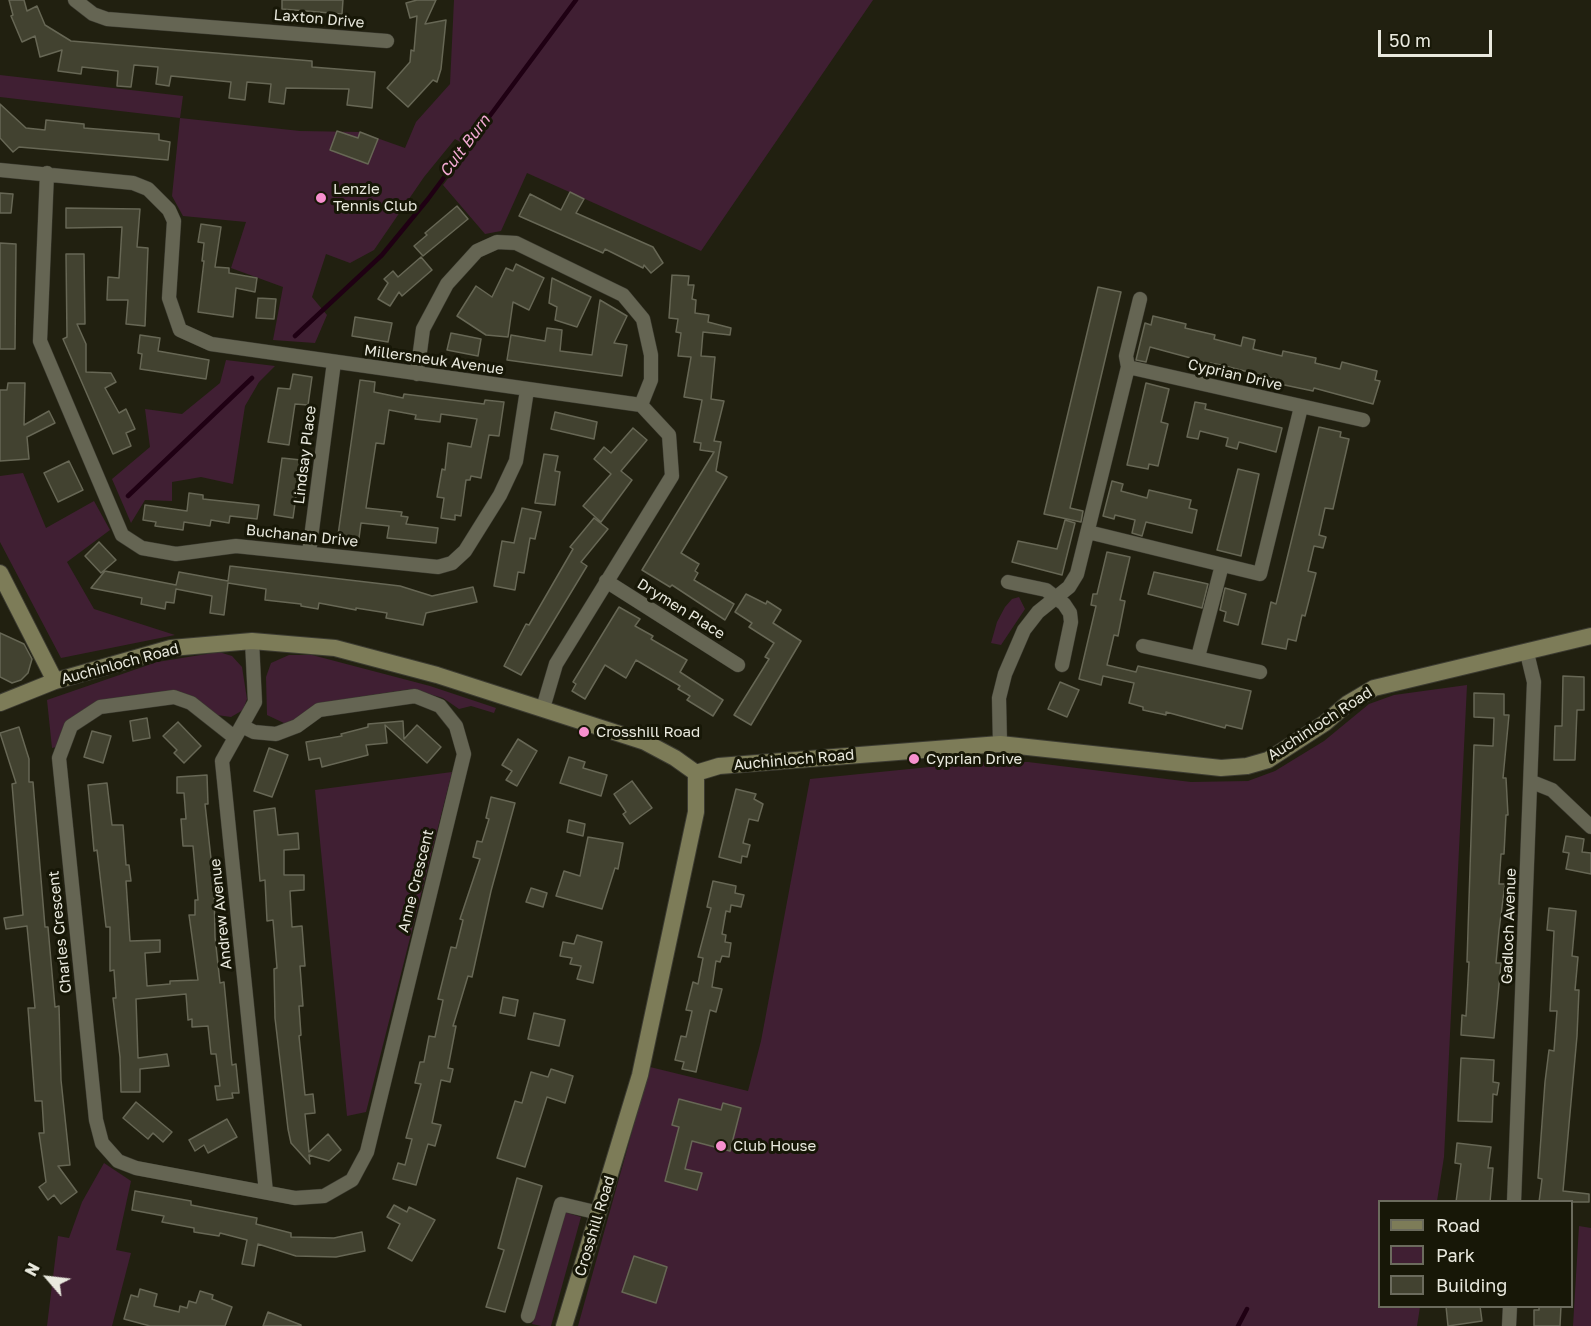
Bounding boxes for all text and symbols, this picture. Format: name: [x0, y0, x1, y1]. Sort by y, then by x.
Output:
street label: Laxton Drive: [273, 6, 365, 32]
scale bar: [1381, 18, 1495, 56]
text: 50 m: [1389, 29, 1431, 51]
water label: Cult Burn: [436, 111, 494, 181]
place label: Lenzie Tennis Club: [333, 180, 417, 215]
marker: Lenzie Tennis Club: [314, 191, 328, 205]
street label: Millersneuk Avenue: [363, 341, 505, 379]
street label: Cyprian Drive: [1186, 355, 1284, 395]
street label: Lindsay Place: [290, 405, 320, 505]
street label: Buchanan Drive: [245, 521, 359, 551]
street label: Drymen Place: [634, 575, 728, 643]
street label: Auchinloch Road: [59, 640, 181, 688]
street label: Auchinloch Road: [1264, 683, 1376, 765]
place label: Crosshill Road: [596, 723, 700, 741]
marker: Crosshill Road: [577, 725, 591, 739]
street label: Auchinloch Road: [733, 746, 855, 774]
place label: Cyprian Drive: [926, 750, 1022, 768]
marker: Cyprian Drive: [907, 752, 921, 766]
street label: Anne Crescent: [395, 828, 437, 934]
street label: Andrew Avenue: [206, 858, 236, 970]
street label: Gadloch Avenue: [1498, 868, 1520, 984]
street label: Charles Crescent: [45, 870, 75, 994]
place label: Club House: [733, 1137, 816, 1155]
marker: Club House: [714, 1139, 728, 1153]
street label: Crosshill Road: [571, 1174, 619, 1278]
legend: [1378, 1200, 1573, 1308]
text: Road: [1436, 1214, 1480, 1236]
text: Park: [1436, 1244, 1475, 1266]
north arrow: [18, 1248, 78, 1308]
text: N: [20, 1259, 44, 1280]
text: Building: [1436, 1274, 1507, 1296]

